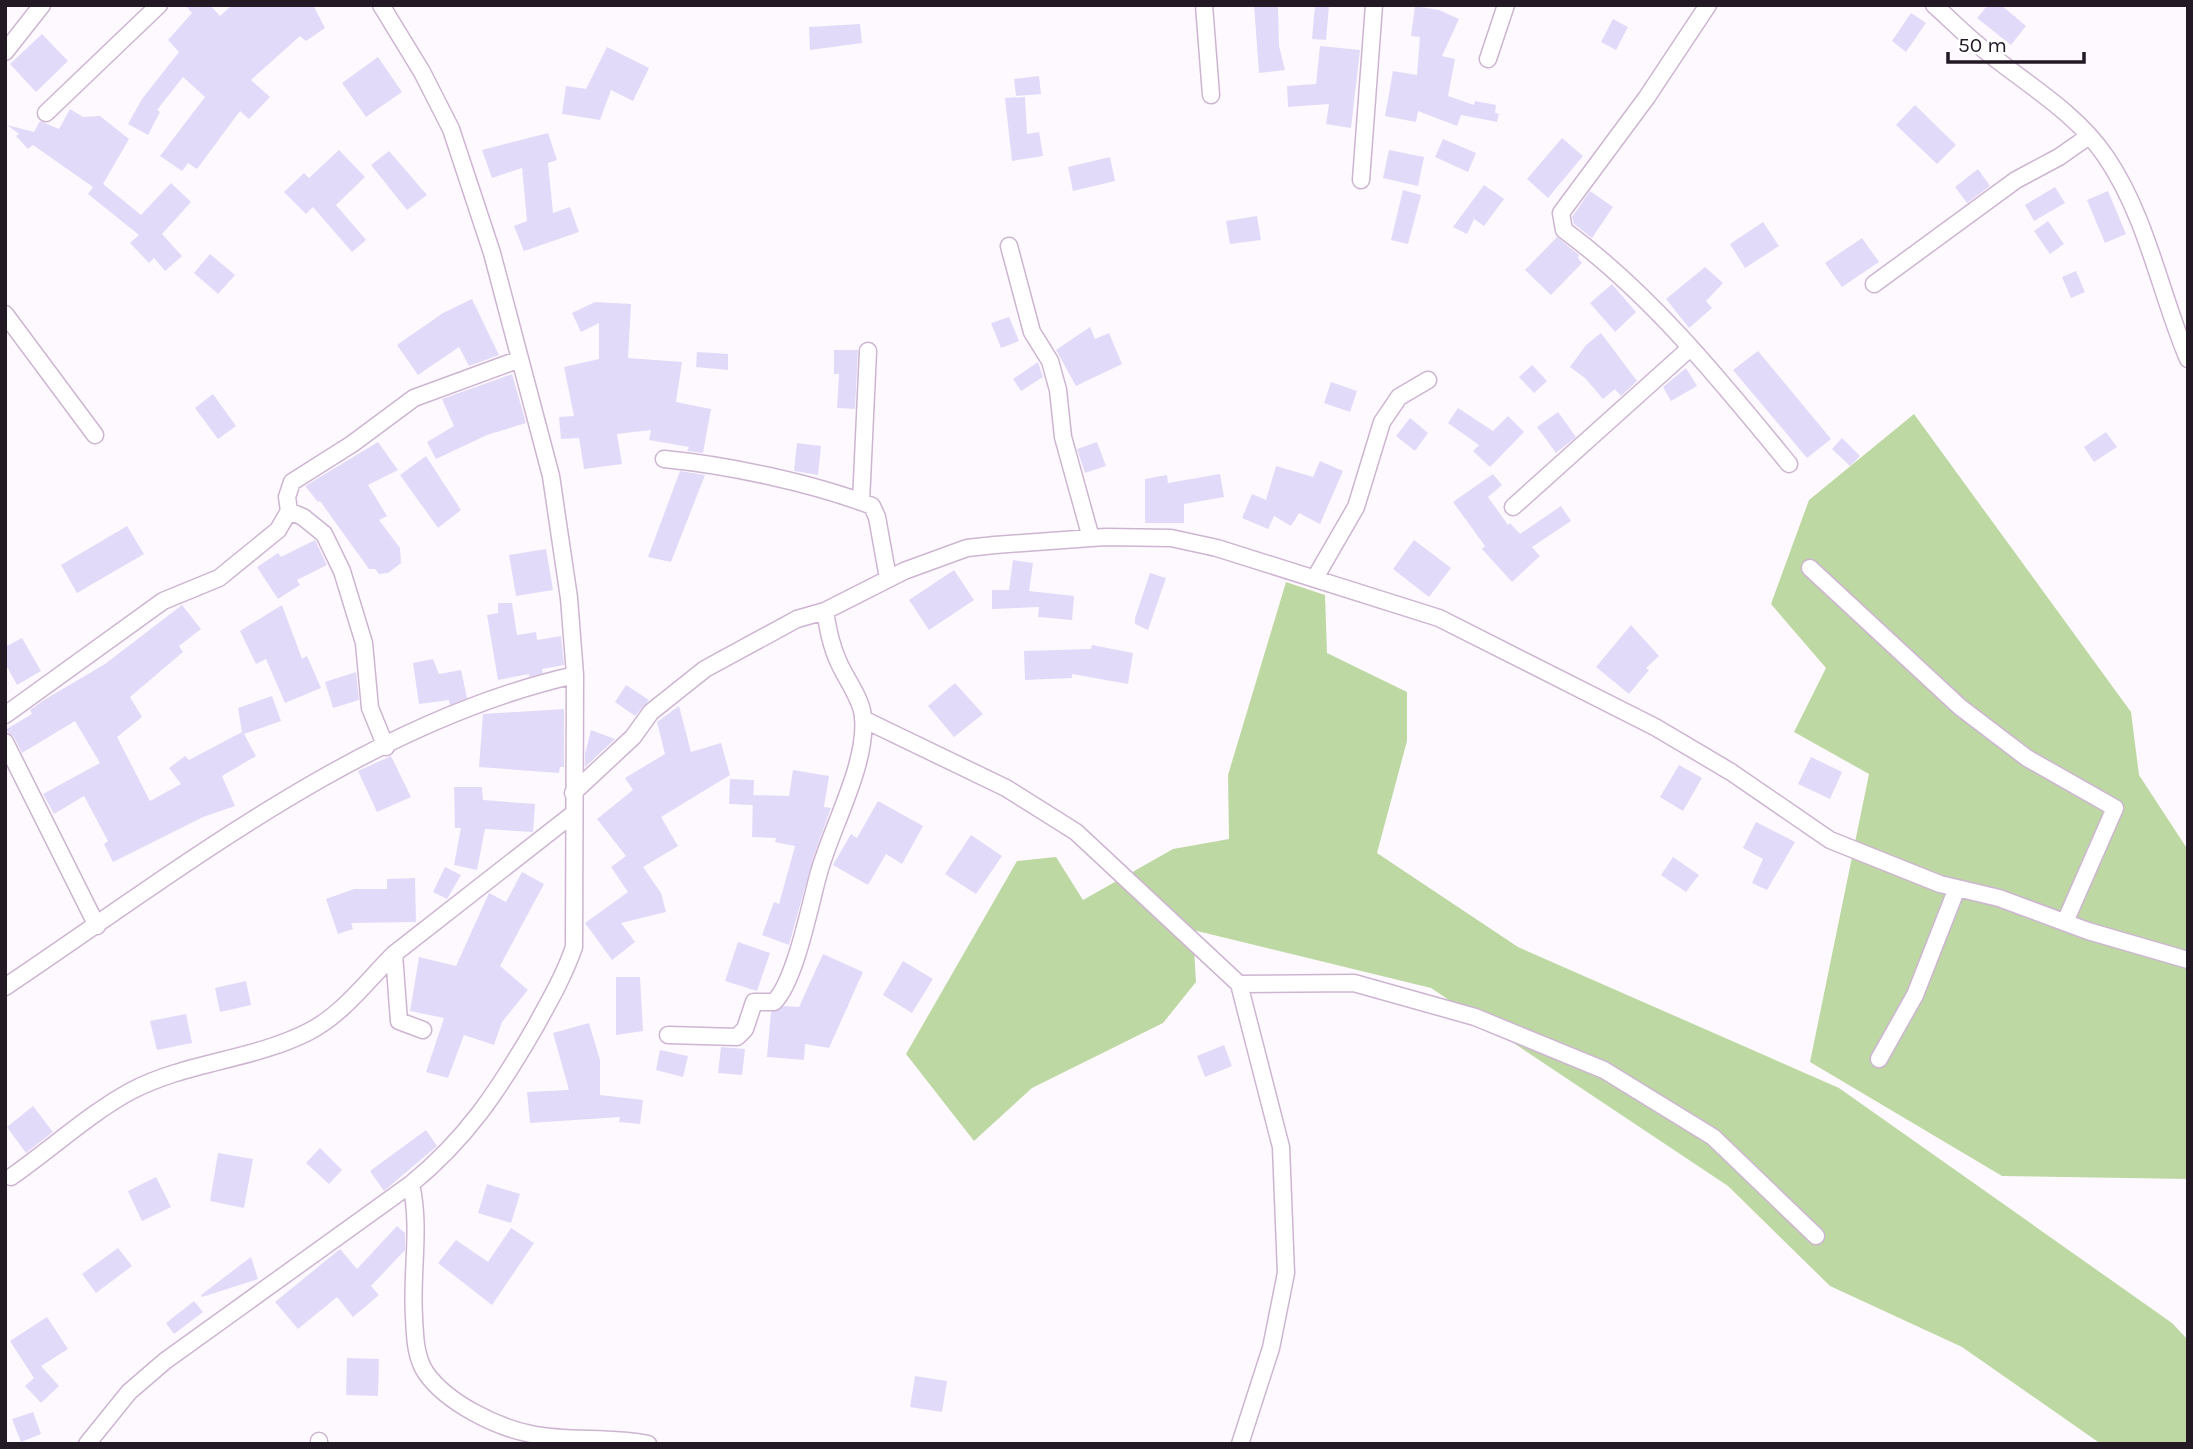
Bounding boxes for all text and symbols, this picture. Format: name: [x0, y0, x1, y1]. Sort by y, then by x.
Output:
scale bar: [1948, 21, 2084, 65]
text: 50 m: [1958, 33, 2007, 57]

